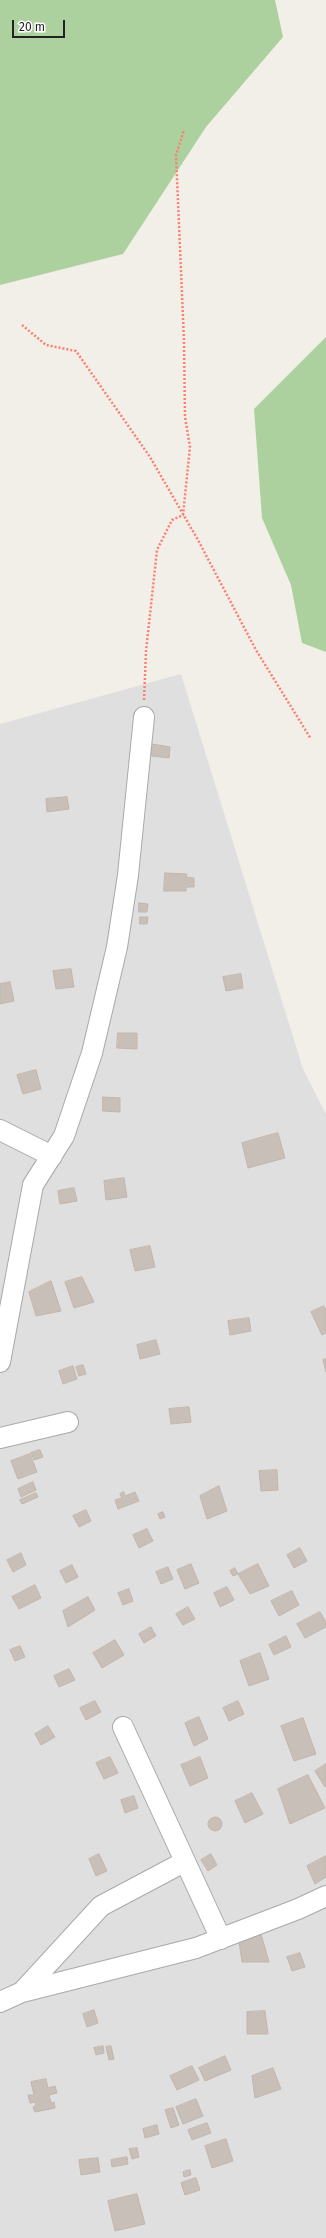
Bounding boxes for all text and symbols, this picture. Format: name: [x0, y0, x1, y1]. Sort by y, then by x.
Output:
scale bar: [14, 12, 67, 38]
text: 20 m: [19, 20, 45, 34]

